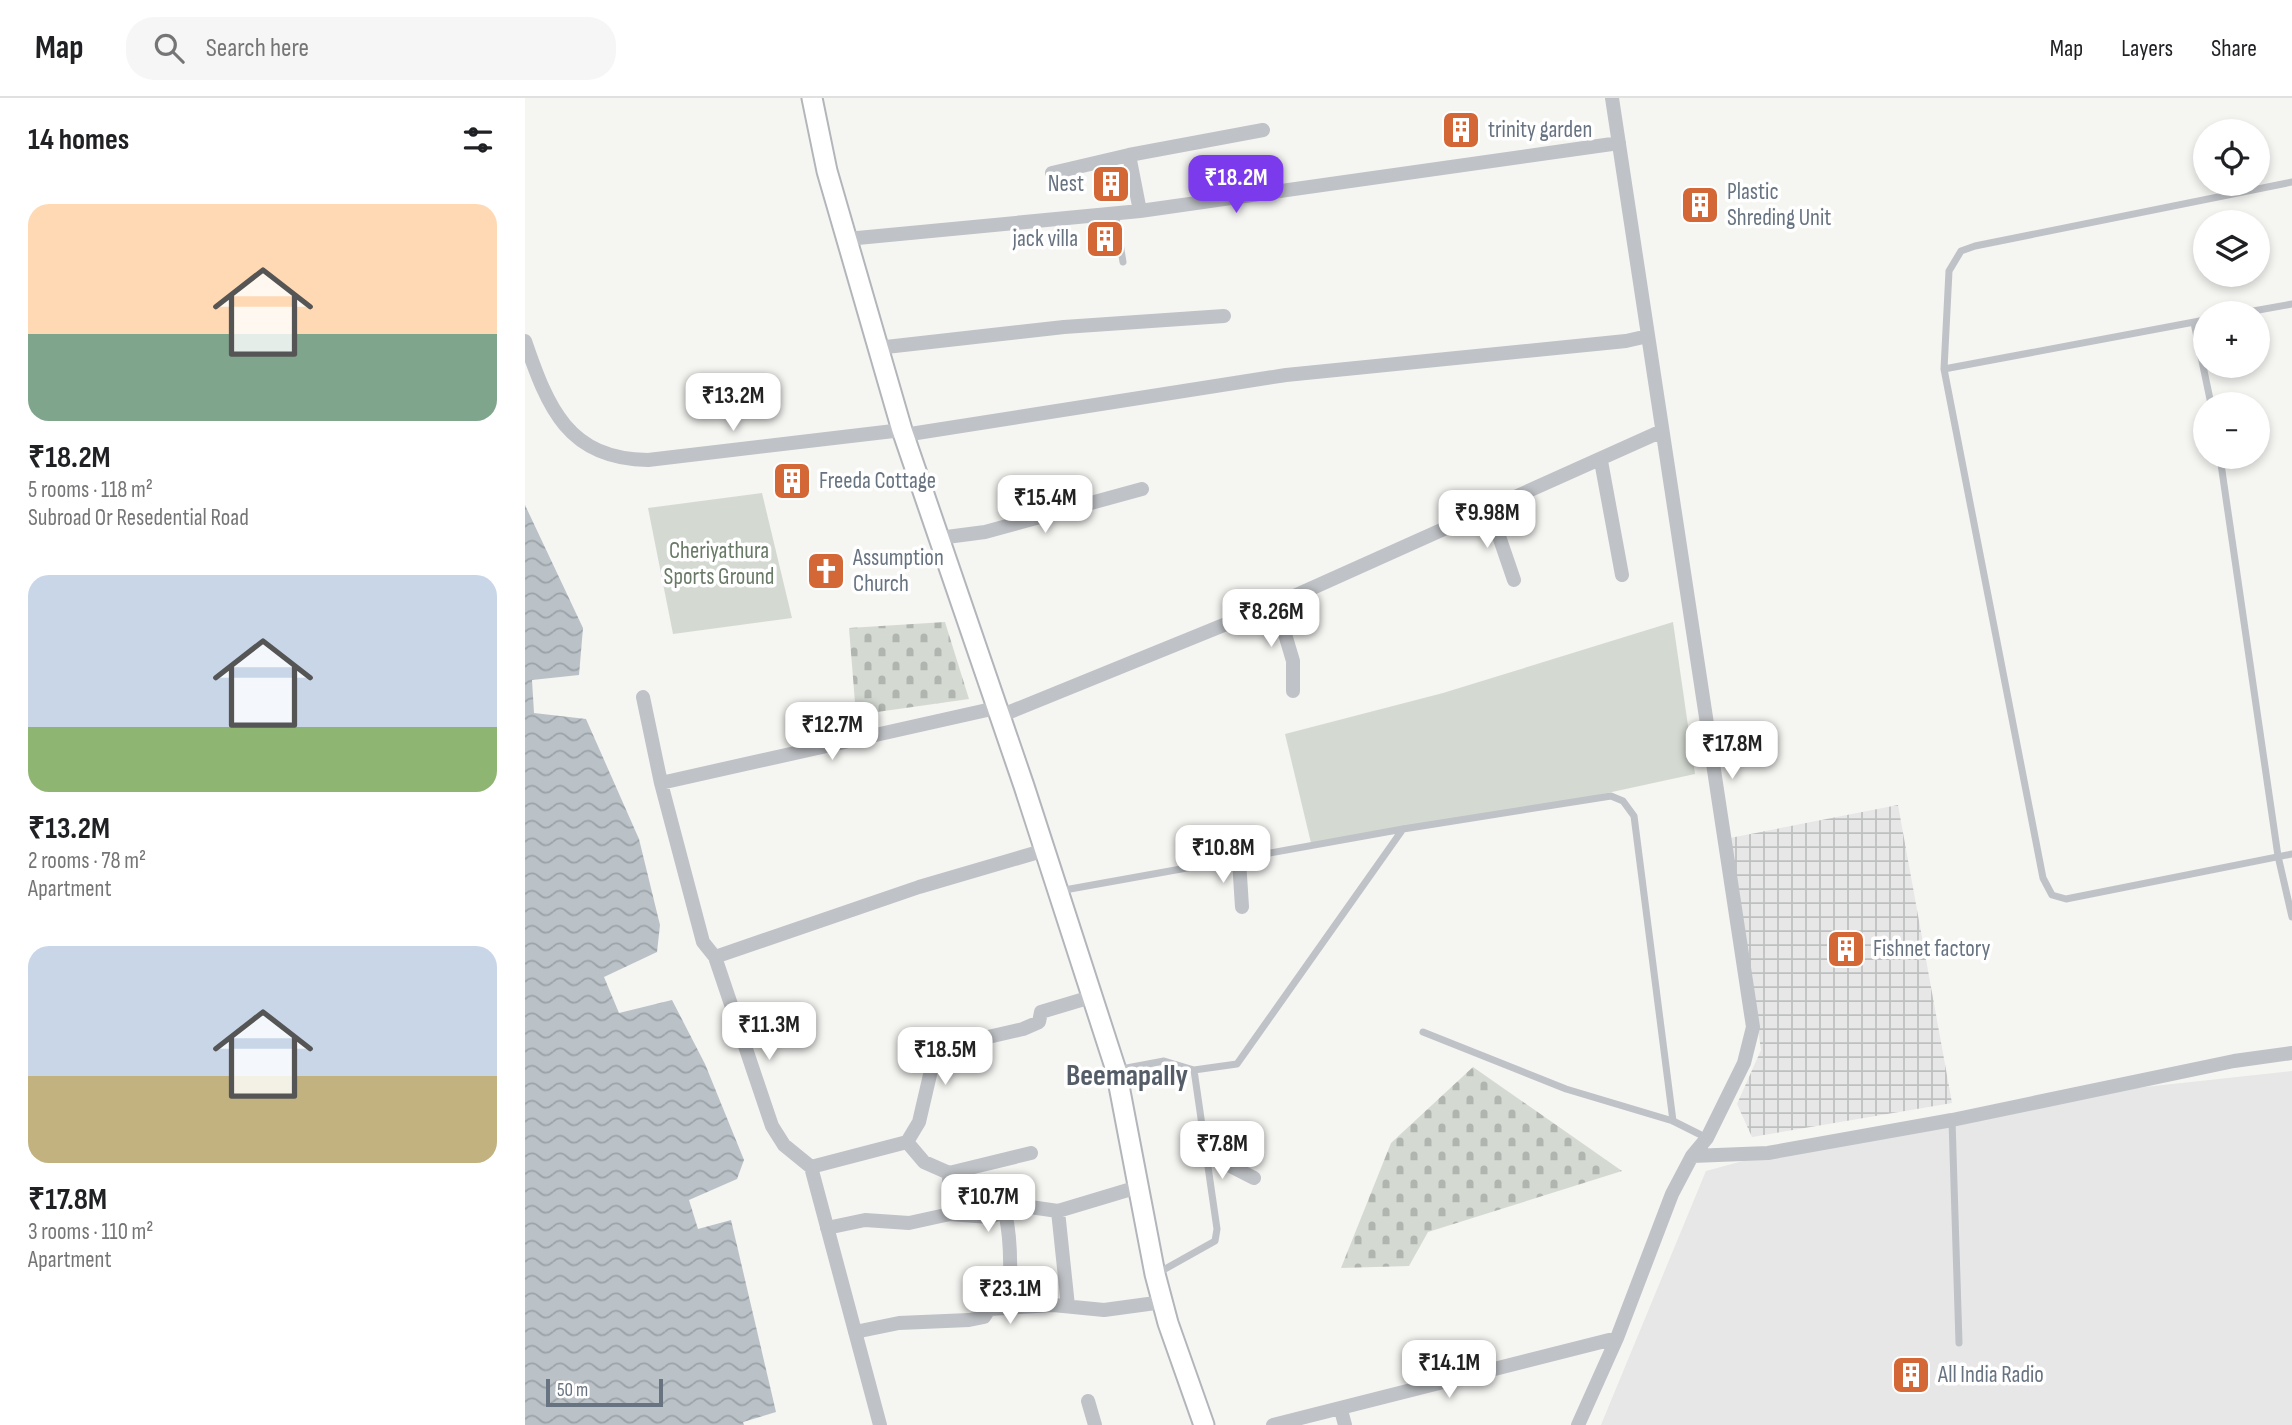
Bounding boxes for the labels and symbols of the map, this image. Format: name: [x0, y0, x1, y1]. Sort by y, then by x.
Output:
building icon: trinity garden: [1440, 109, 1482, 151]
place label: trinity garden: [1488, 116, 1592, 144]
pin: ₹18.2M: [1179, 156, 1293, 215]
building icon: Nest: [1090, 163, 1132, 205]
place label: Nest: [1048, 170, 1084, 198]
place label: Plastic Shreding Unit: [1727, 178, 1831, 232]
building icon: Plastic Shreding Unit: [1679, 184, 1721, 226]
building icon: jack villa: [1084, 218, 1126, 260]
place label: jack villa: [1012, 225, 1078, 253]
pin: ₹13.2M: [676, 374, 790, 433]
building icon: Freeda Cottage: [771, 460, 813, 502]
place label: Freeda Cottage: [819, 467, 936, 495]
pin: ₹15.4M: [988, 476, 1102, 535]
pin: ₹9.98M: [1430, 490, 1544, 550]
park label: Cheriyathura Sports Ground: [664, 537, 774, 591]
place label: Assumption Church: [852, 544, 944, 598]
church icon: Assumption Church: [805, 550, 847, 592]
pin: ₹8.26M: [1214, 589, 1328, 649]
pin: ₹12.7M: [775, 702, 889, 762]
pin: ₹17.8M: [1675, 722, 1789, 781]
pin: ₹10.8M: [1166, 826, 1280, 885]
building icon: Fishnet factory: [1825, 928, 1867, 970]
place label: Fishnet factory: [1873, 935, 1991, 963]
pin: ₹11.3M: [712, 1002, 826, 1062]
pin: ₹18.5M: [888, 1028, 1002, 1087]
district label: Beemapally: [1066, 1058, 1189, 1094]
pin: ₹7.8M: [1173, 1122, 1271, 1181]
pin: ₹10.7M: [931, 1174, 1045, 1234]
pin: ₹23.1M: [953, 1266, 1067, 1326]
pin: ₹14.1M: [1392, 1340, 1506, 1400]
building icon: All India Radio: [1890, 1354, 1932, 1396]
place label: All India Radio: [1937, 1361, 2044, 1389]
scale bar: [546, 1376, 663, 1408]

